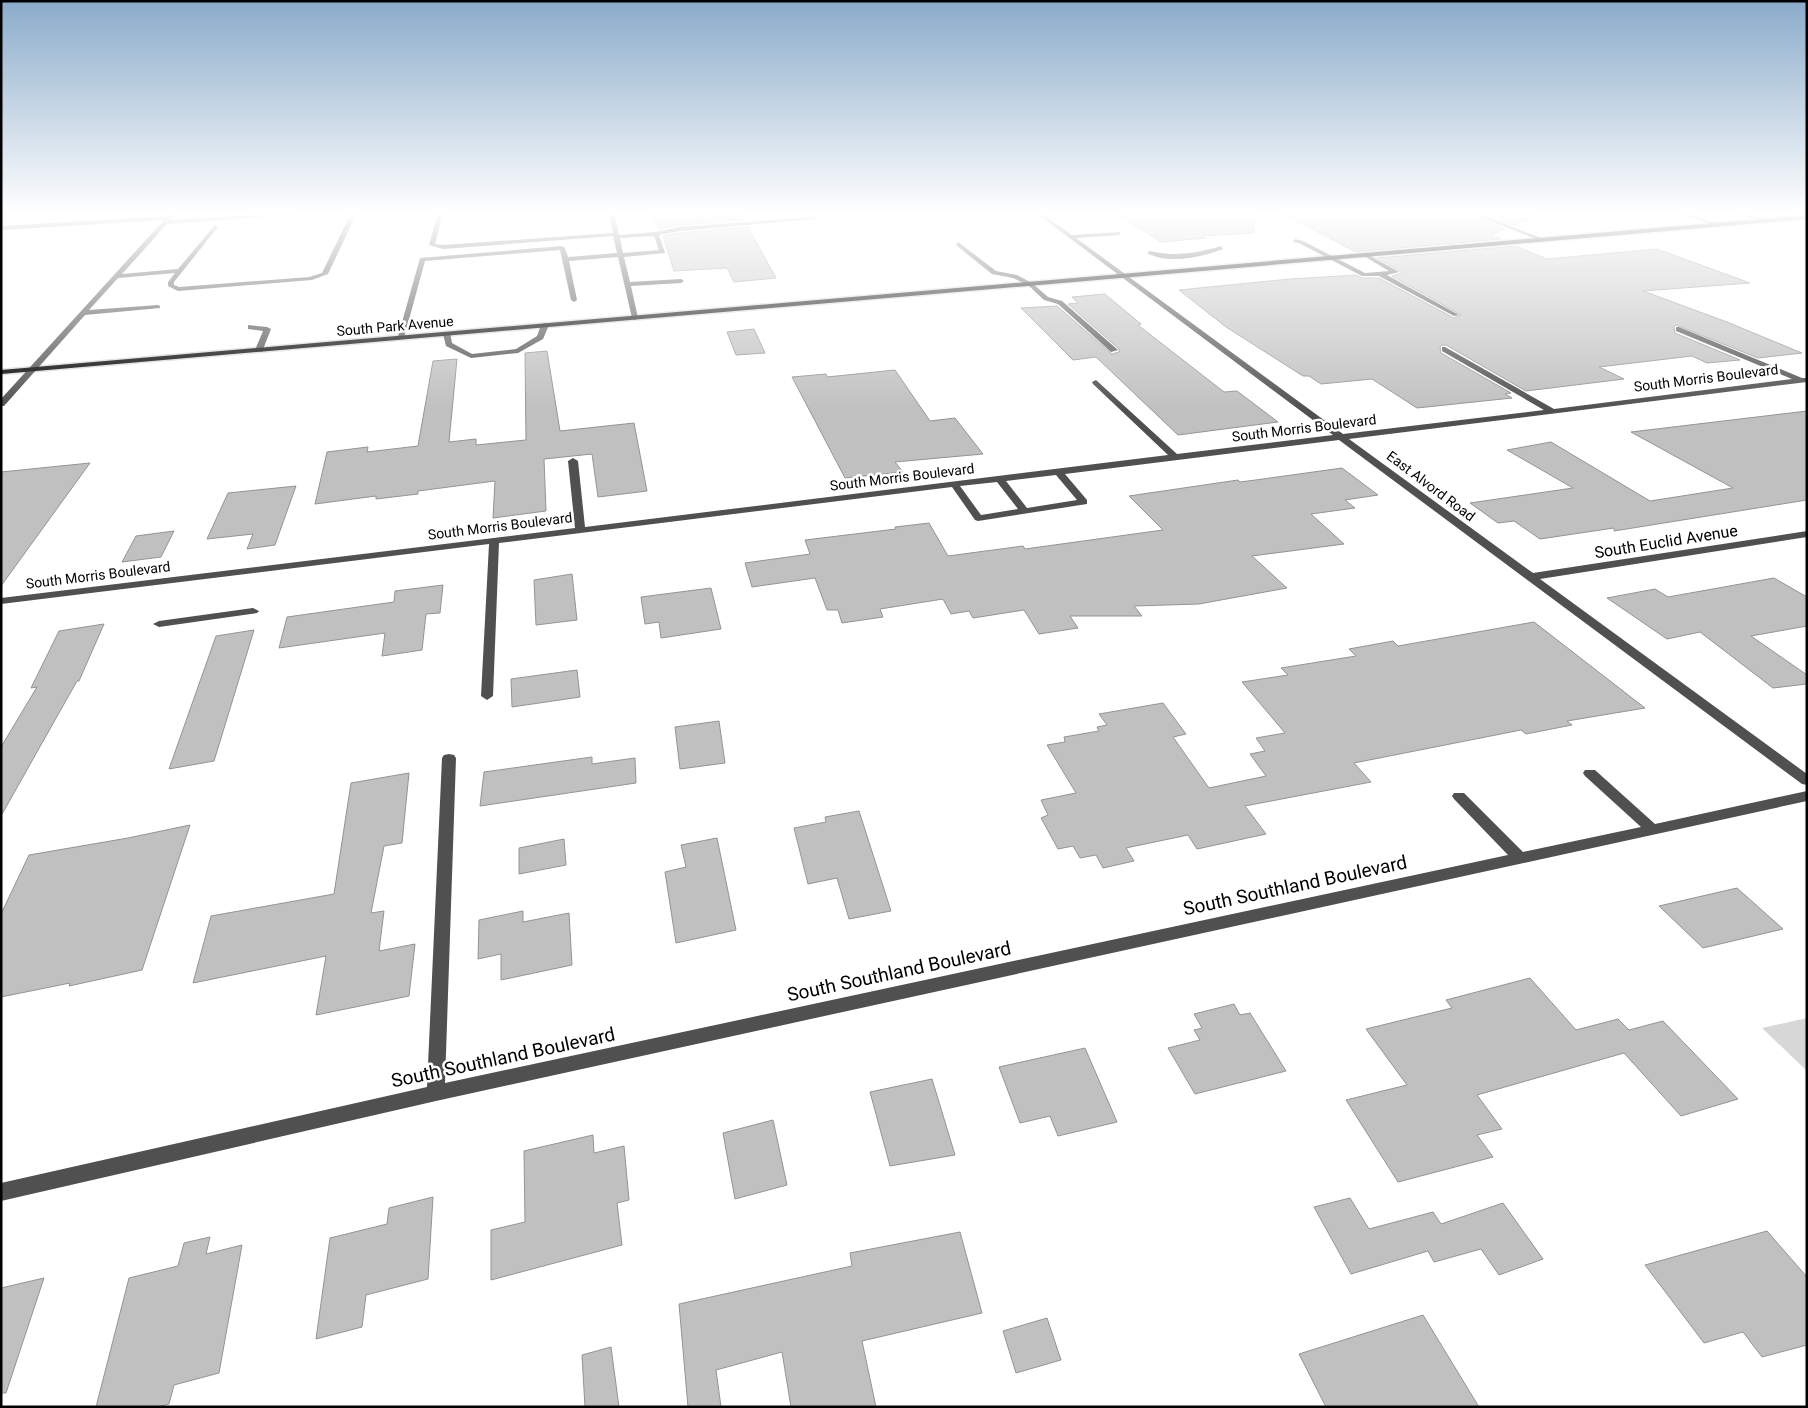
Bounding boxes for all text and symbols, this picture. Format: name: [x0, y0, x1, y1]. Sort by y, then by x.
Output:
street label: South Park Avenue: [336, 313, 454, 339]
street label: South Morris Boulevard: [1633, 361, 1779, 395]
street label: South Morris Boulevard: [1231, 411, 1377, 445]
street label: East Alvord Road: [1384, 448, 1478, 524]
street label: South Morris Boulevard: [829, 460, 975, 494]
street label: South Morris Boulevard: [427, 509, 573, 543]
street label: South Euclid Avenue: [1593, 521, 1739, 562]
street label: South Morris Boulevard: [25, 558, 171, 592]
street label: South Southland Boulevard: [1181, 851, 1409, 920]
street label: South Southland Boulevard: [785, 937, 1013, 1006]
street label: South Southland Boulevard: [389, 1023, 617, 1092]

